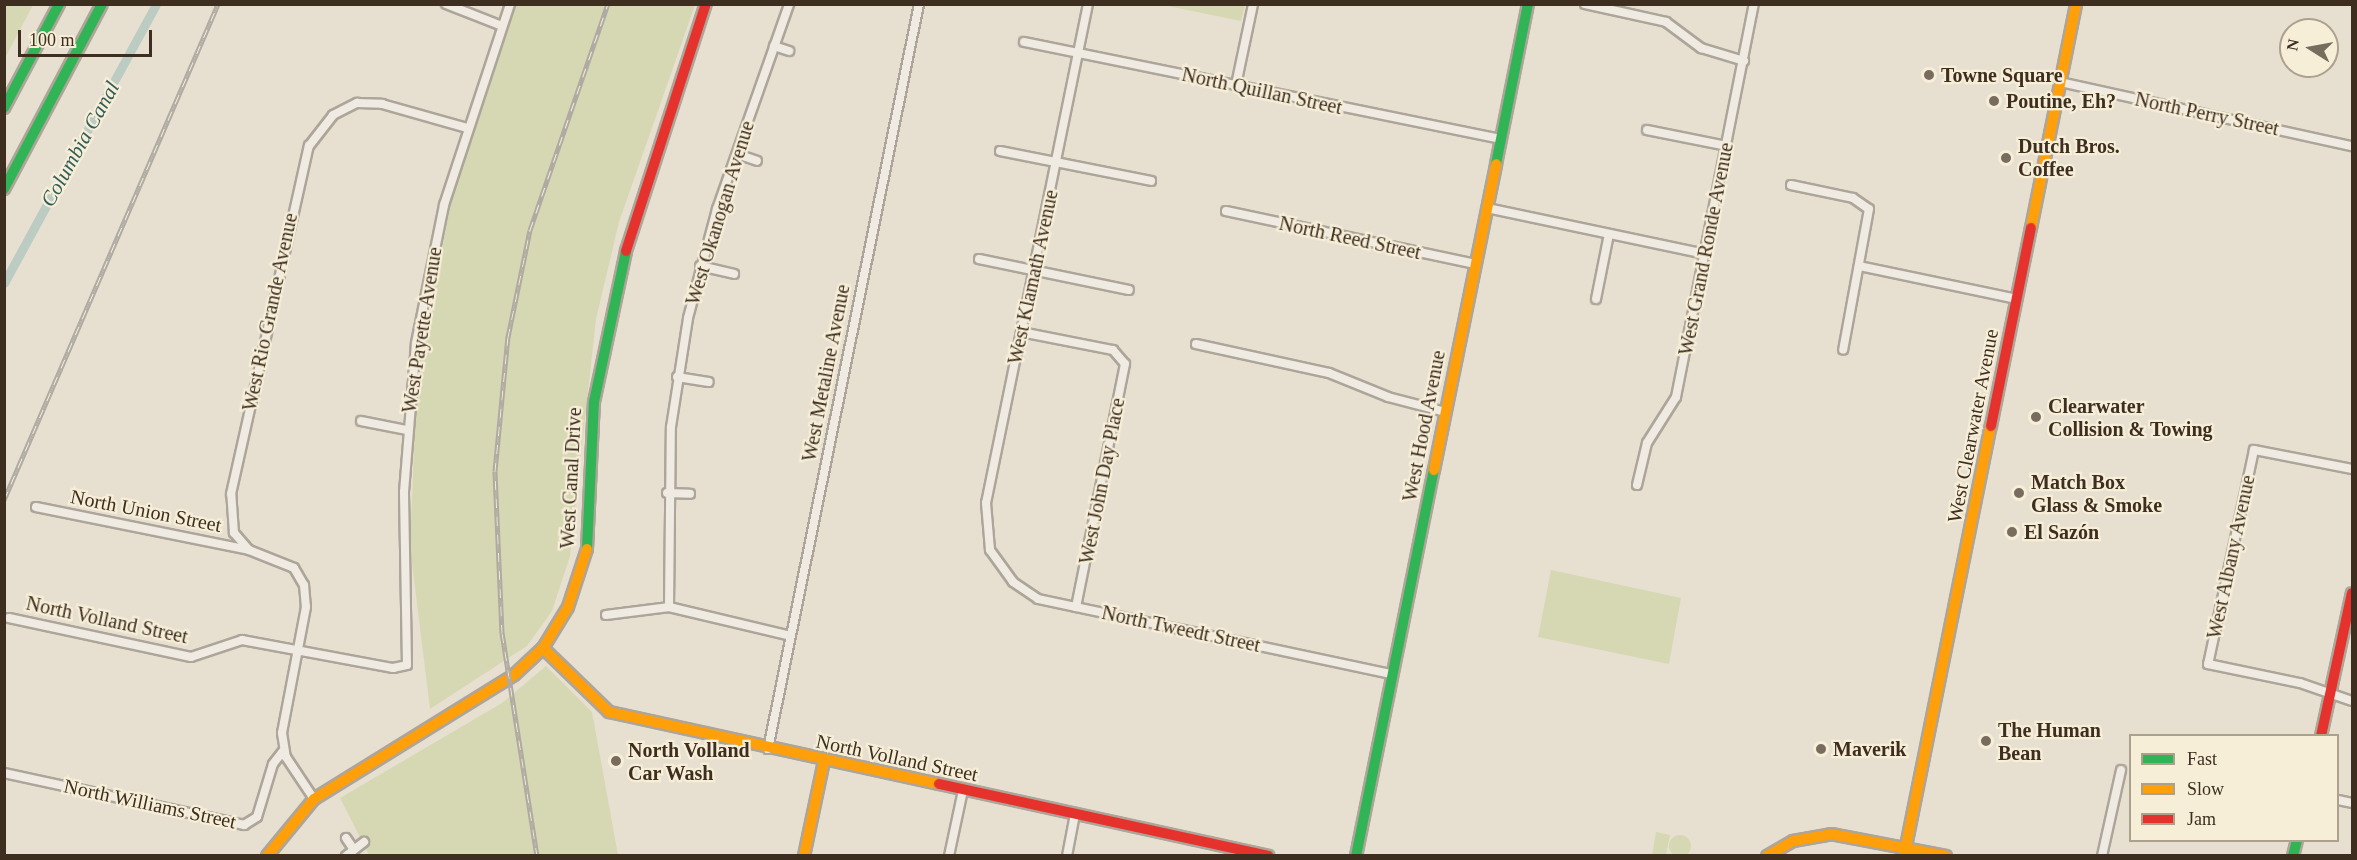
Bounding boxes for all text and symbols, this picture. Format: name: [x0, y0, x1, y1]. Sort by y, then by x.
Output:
scale bar: [21, 18, 154, 56]
north arrow: [2279, 18, 2339, 78]
text: 100 m: [29, 30, 75, 50]
text: N: [2283, 38, 2302, 52]
street label: North Quillan Street: [1180, 62, 1344, 120]
place label: Towne Square: [1941, 63, 2063, 87]
marker: Towne Square: [1922, 68, 1936, 82]
water label: Columbia Canal: [35, 77, 125, 211]
street label: North Perry Street: [2133, 87, 2281, 141]
place label: Poutine, Eh?: [2006, 89, 2116, 113]
marker: Poutine, Eh?: [1987, 94, 2001, 108]
street label: West Okanogan Avenue: [680, 117, 760, 309]
place label: Dutch Bros. Coffee: [2018, 134, 2120, 181]
street label: West Grand Ronde Avenue: [1673, 140, 1739, 358]
marker: Dutch Bros. Coffee: [1999, 151, 2013, 165]
street label: West Klamath Avenue: [1003, 187, 1063, 367]
street label: West Rio Grande Avenue: [237, 210, 303, 414]
street label: North Reed Street: [1277, 211, 1423, 265]
street label: West Payette Avenue: [397, 245, 447, 415]
street label: West Metaline Avenue: [797, 282, 855, 464]
street label: West Clearwater Avenue: [1942, 327, 2004, 525]
street label: West Hood Avenue: [1397, 348, 1451, 504]
place label: Clearwater Collision & Towing: [2048, 394, 2213, 441]
street label: West John Day Place: [1074, 396, 1130, 566]
street label: West Canal Drive: [555, 407, 587, 549]
marker: Clearwater Collision & Towing: [2029, 410, 2043, 424]
place label: Match Box Glass & Smoke: [2031, 470, 2162, 517]
street label: West Albany Avenue: [2202, 472, 2260, 642]
street label: North Union Street: [68, 485, 224, 537]
marker: Match Box Glass & Smoke: [2012, 486, 2026, 500]
place label: El Sazón: [2024, 520, 2099, 544]
marker: El Sazón: [2005, 525, 2019, 539]
street label: North Volland Street: [24, 591, 190, 649]
street label: North Tweedt Street: [1099, 600, 1263, 658]
place label: The Human Bean: [1998, 718, 2101, 765]
street label: North Volland Street: [814, 729, 980, 787]
marker: The Human Bean: [1979, 734, 1993, 748]
legend: [2129, 734, 2339, 842]
place label: Maverik: [1833, 737, 1906, 761]
place label: North Volland Car Wash: [628, 738, 750, 785]
marker: Maverik: [1814, 742, 1828, 756]
text: Fast: [2187, 749, 2217, 769]
marker: North Volland Car Wash: [609, 754, 623, 768]
street label: North Williams Street: [62, 774, 238, 834]
text: Slow: [2187, 779, 2224, 799]
text: Jam: [2187, 809, 2216, 829]

